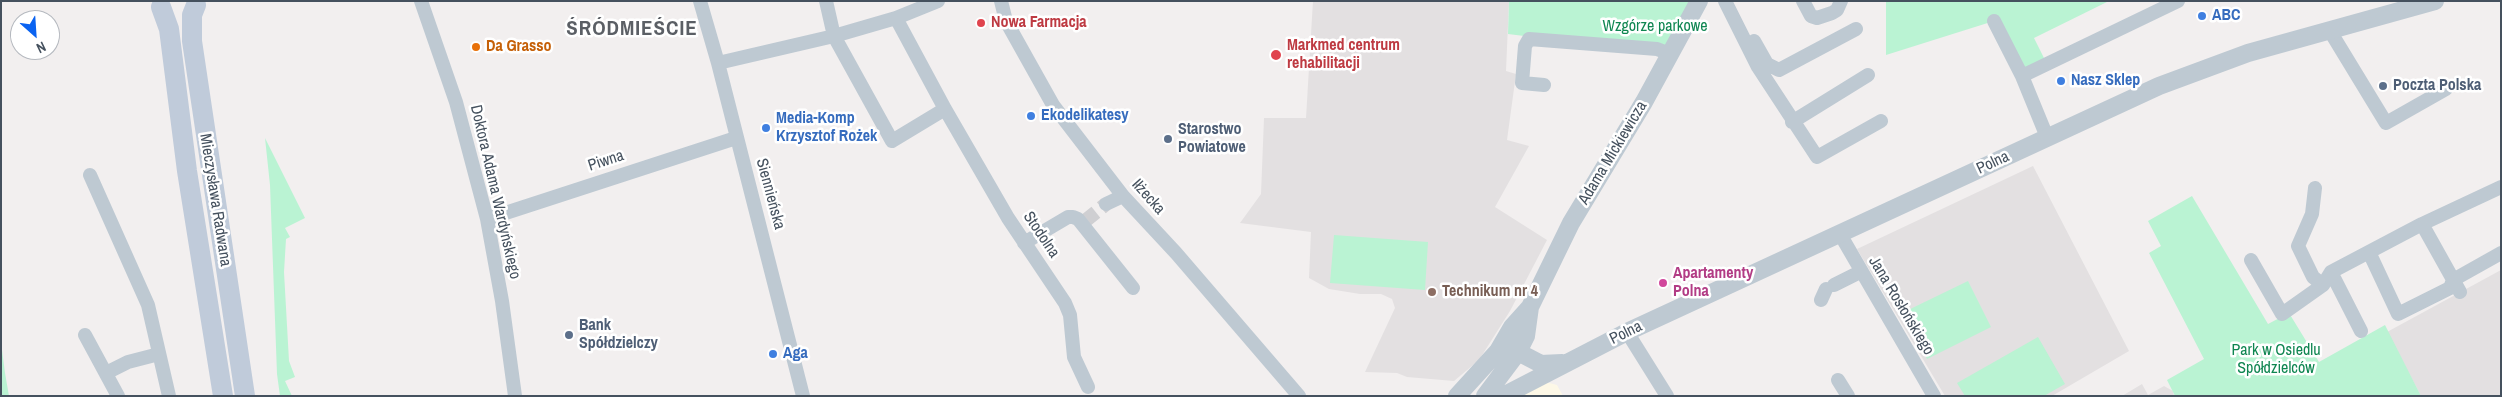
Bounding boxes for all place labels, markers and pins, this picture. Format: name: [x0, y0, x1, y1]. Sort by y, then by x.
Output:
place label: ABC: [2212, 6, 2240, 26]
marker: ABC: [2196, 10, 2208, 22]
place label: Nowa Farmacja: [991, 13, 1087, 33]
marker: Nowa Farmacja: [975, 17, 987, 29]
place label: Markmed centrum rehabilitacji: [1287, 36, 1400, 74]
place label: Da Grasso: [486, 37, 552, 57]
marker: Da Grasso: [470, 41, 482, 53]
marker: Markmed centrum rehabilitacji: [1269, 48, 1283, 62]
place label: Nasz Sklep: [2071, 71, 2140, 91]
marker: Nasz Sklep: [2055, 75, 2067, 87]
place label: Poczta Polska: [2393, 76, 2481, 96]
marker: Poczta Polska: [2377, 80, 2389, 92]
place label: Ekodelikatesy: [1041, 106, 1129, 126]
place label: Media-Komp Krzysztof Rożek: [776, 109, 877, 147]
marker: Ekodelikatesy: [1025, 110, 1037, 122]
place label: Starostwo Powiatowe: [1178, 120, 1246, 158]
marker: Media-Komp Krzysztof Rożek: [760, 122, 772, 134]
marker: Starostwo Powiatowe: [1162, 133, 1174, 145]
place label: Apartamenty Polna: [1673, 264, 1753, 302]
marker: Apartamenty Polna: [1657, 277, 1669, 289]
place label: Technikum nr 4: [1442, 282, 1538, 302]
marker: Technikum nr 4: [1426, 286, 1438, 298]
place label: Bank Spółdzielczy: [579, 316, 658, 354]
marker: Bank Spółdzielczy: [563, 329, 575, 341]
place label: Aga: [783, 344, 808, 364]
marker: Aga: [767, 348, 779, 360]

